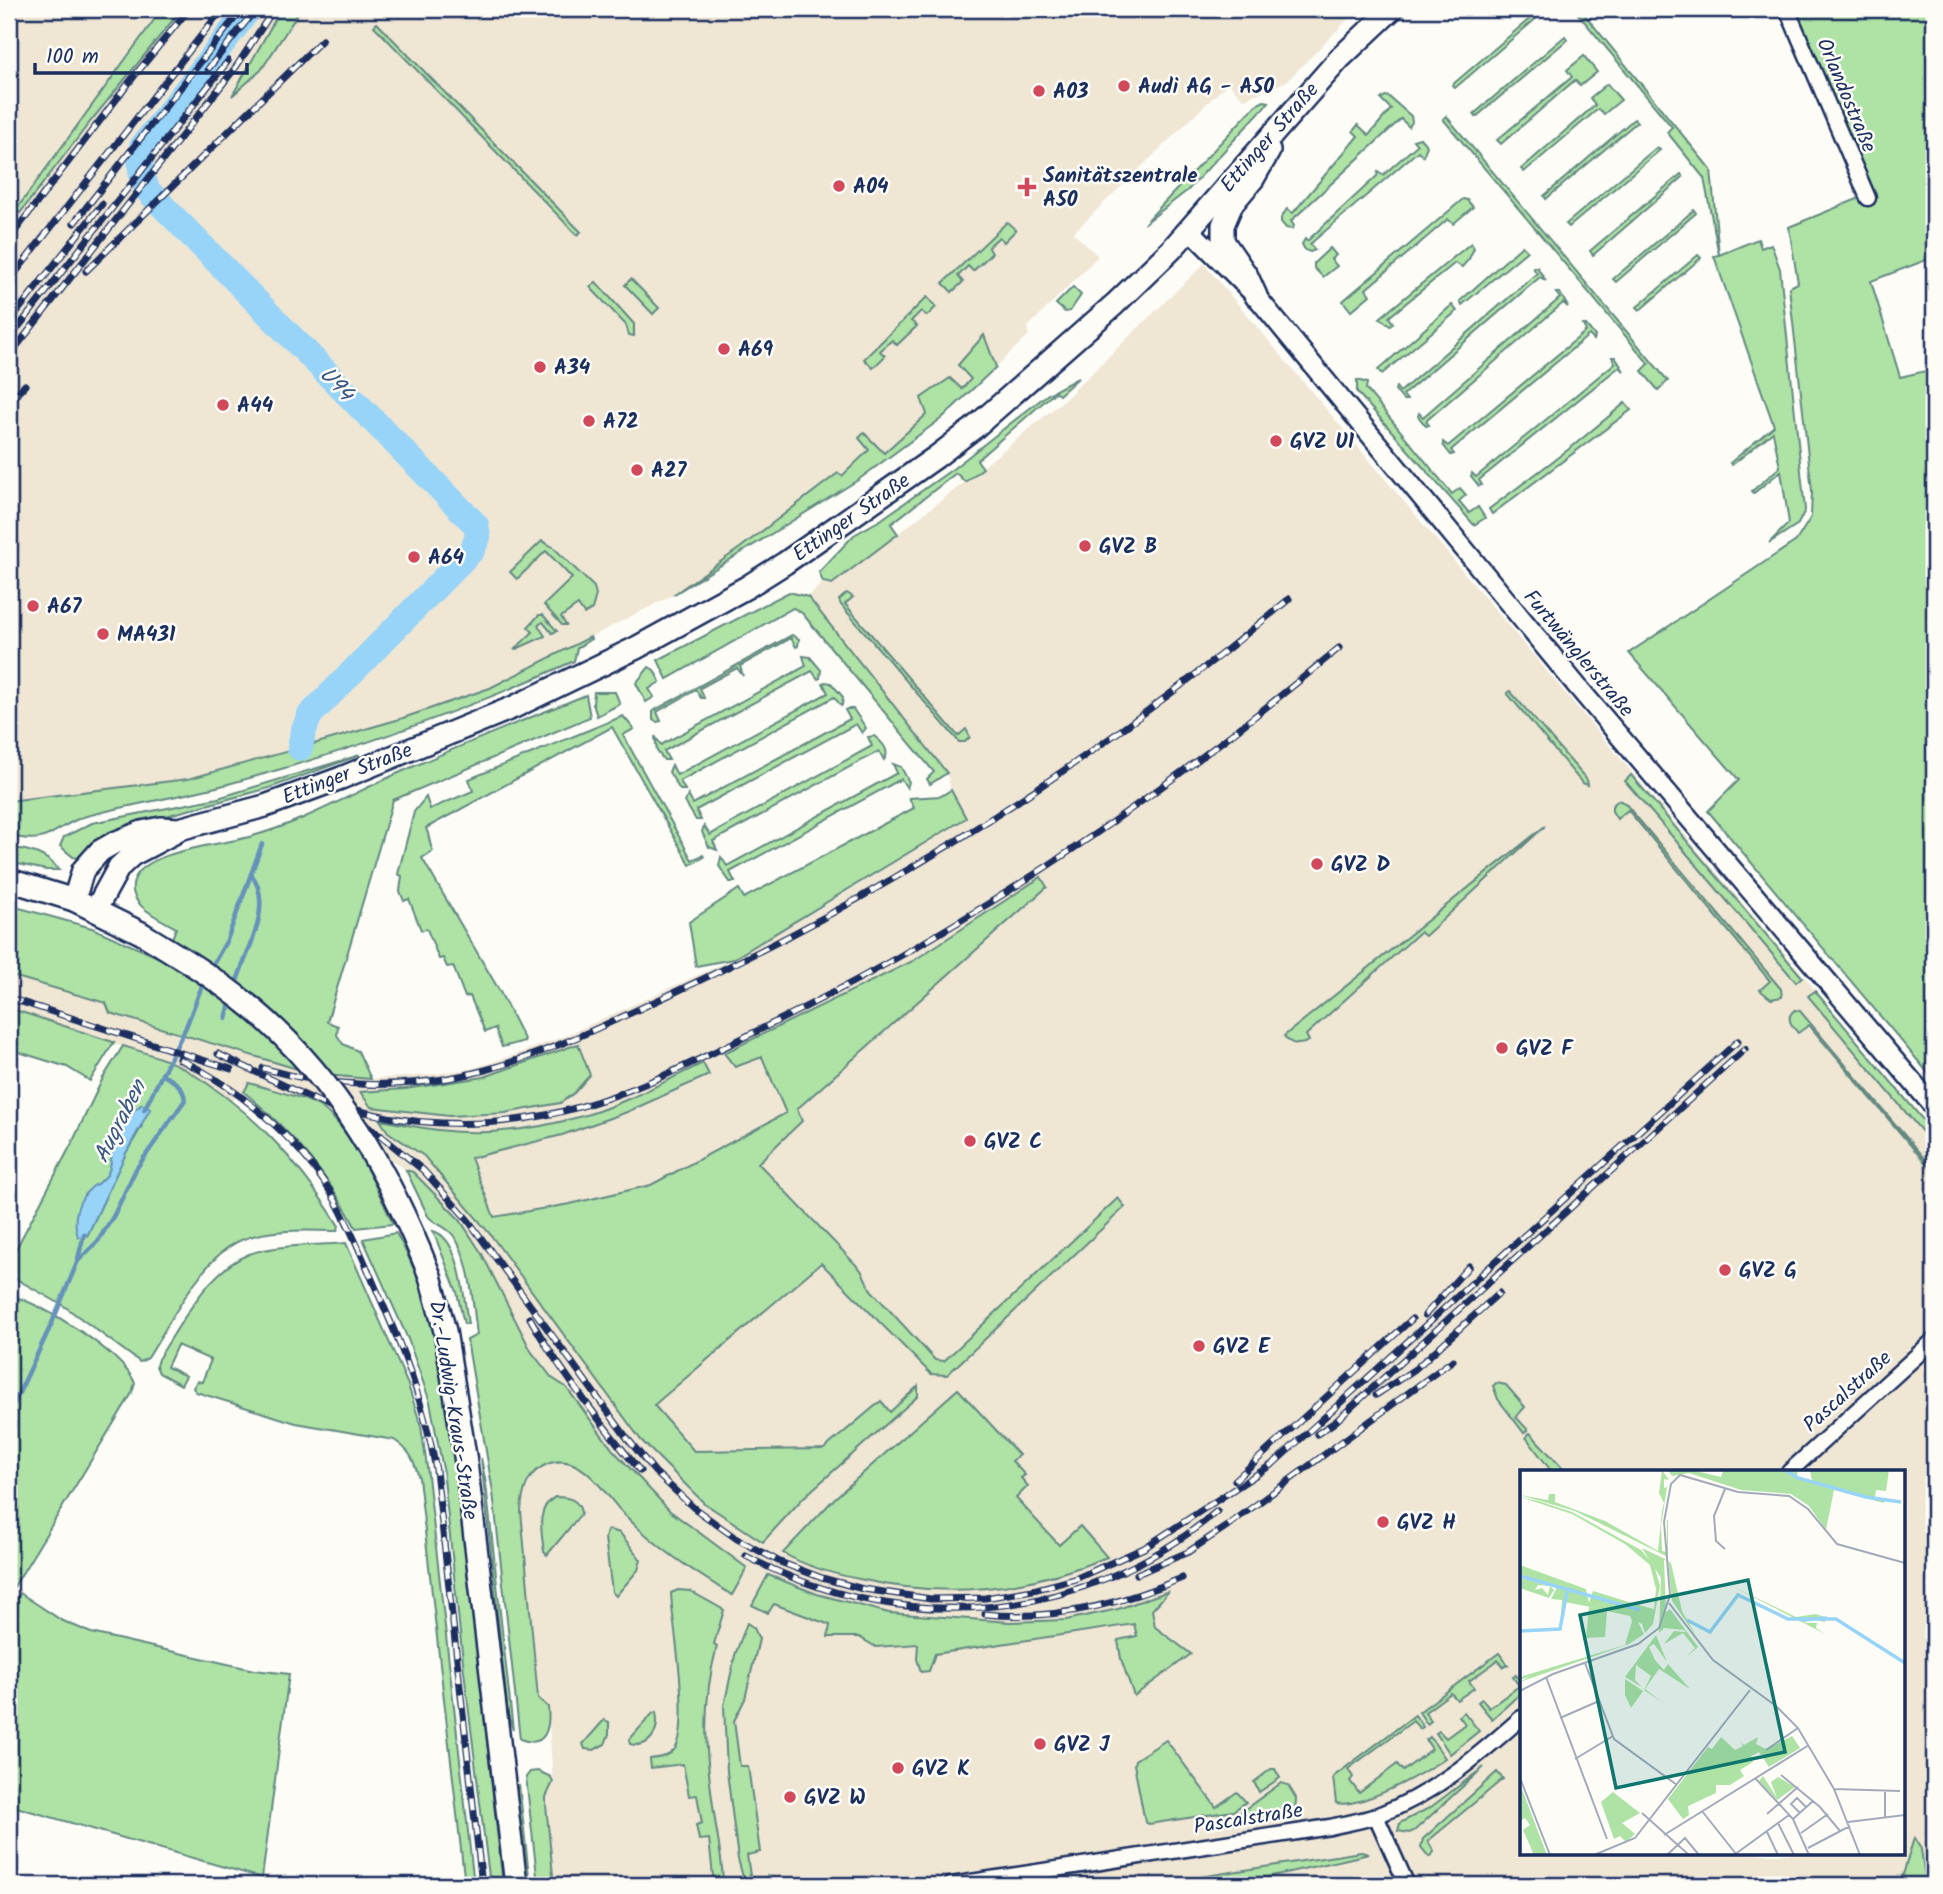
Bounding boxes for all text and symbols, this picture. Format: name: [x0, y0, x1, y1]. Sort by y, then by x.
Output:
scale bar: [35, 32, 247, 76]
street label: Orlandostraße: [1807, 33, 1885, 159]
text: 100 m: [46, 41, 99, 74]
place label: Audi AG - A50: [1138, 71, 1274, 104]
street label: Ettinger Straße: [1213, 75, 1328, 201]
place label: A03: [1053, 76, 1089, 109]
marker: Audi AG - A50: [1116, 78, 1132, 94]
marker: A03: [1031, 83, 1047, 99]
place label: Sanitätszentrale A50: [1043, 160, 1198, 217]
place label: A04: [853, 171, 889, 204]
marker: Sanitätszentrale A50: [1017, 177, 1037, 197]
marker: A04: [831, 178, 847, 194]
place label: A69: [738, 334, 774, 367]
marker: A69: [716, 341, 732, 357]
place label: A34: [554, 352, 591, 385]
water label: U94: [310, 358, 363, 412]
marker: A34: [532, 359, 548, 375]
place label: A44: [237, 390, 274, 423]
marker: A44: [215, 397, 231, 413]
place label: A72: [603, 406, 638, 439]
marker: A72: [581, 413, 597, 429]
place label: GVZ U1: [1290, 426, 1355, 459]
marker: GVZ U1: [1268, 433, 1284, 449]
place label: A27: [651, 455, 687, 488]
marker: A27: [629, 462, 645, 478]
street label: Ettinger Straße: [786, 465, 918, 571]
place label: GVZ B: [1099, 531, 1157, 564]
marker: GVZ B: [1077, 538, 1093, 554]
place label: A64: [428, 542, 465, 575]
marker: A64: [406, 549, 422, 565]
street label: Furtwänglerstraße: [1514, 583, 1642, 726]
place label: A67: [47, 591, 83, 624]
marker: A67: [25, 598, 41, 614]
place label: MA431: [117, 619, 176, 652]
marker: MA431: [95, 626, 111, 642]
street label: Ettinger Straße: [278, 734, 418, 814]
place label: GVZ D: [1331, 849, 1390, 882]
marker: GVZ D: [1309, 856, 1325, 872]
place label: GVZ F: [1516, 1033, 1574, 1066]
marker: GVZ F: [1494, 1040, 1510, 1056]
water label: Augraben: [85, 1073, 158, 1170]
place label: GVZ C: [984, 1126, 1042, 1159]
marker: GVZ C: [962, 1133, 978, 1149]
place label: GVZ G: [1739, 1255, 1797, 1288]
marker: GVZ G: [1717, 1262, 1733, 1278]
street label: Dr.-Ludwig-Kraus-Straße: [419, 1298, 486, 1523]
place label: GVZ E: [1213, 1331, 1271, 1364]
marker: GVZ E: [1191, 1338, 1207, 1354]
street label: Pascalstraße: [1796, 1343, 1900, 1441]
inset map: [1520, 1470, 1904, 1856]
place label: GVZ H: [1397, 1507, 1456, 1540]
marker: GVZ H: [1375, 1514, 1391, 1530]
place label: GVZ J: [1054, 1729, 1110, 1762]
marker: GVZ J: [1032, 1736, 1048, 1752]
place label: GVZ K: [912, 1753, 970, 1786]
marker: GVZ K: [890, 1760, 906, 1776]
place label: GVZ W: [804, 1782, 866, 1815]
marker: GVZ W: [782, 1789, 798, 1805]
street label: Pascalstraße: [1191, 1794, 1306, 1844]

